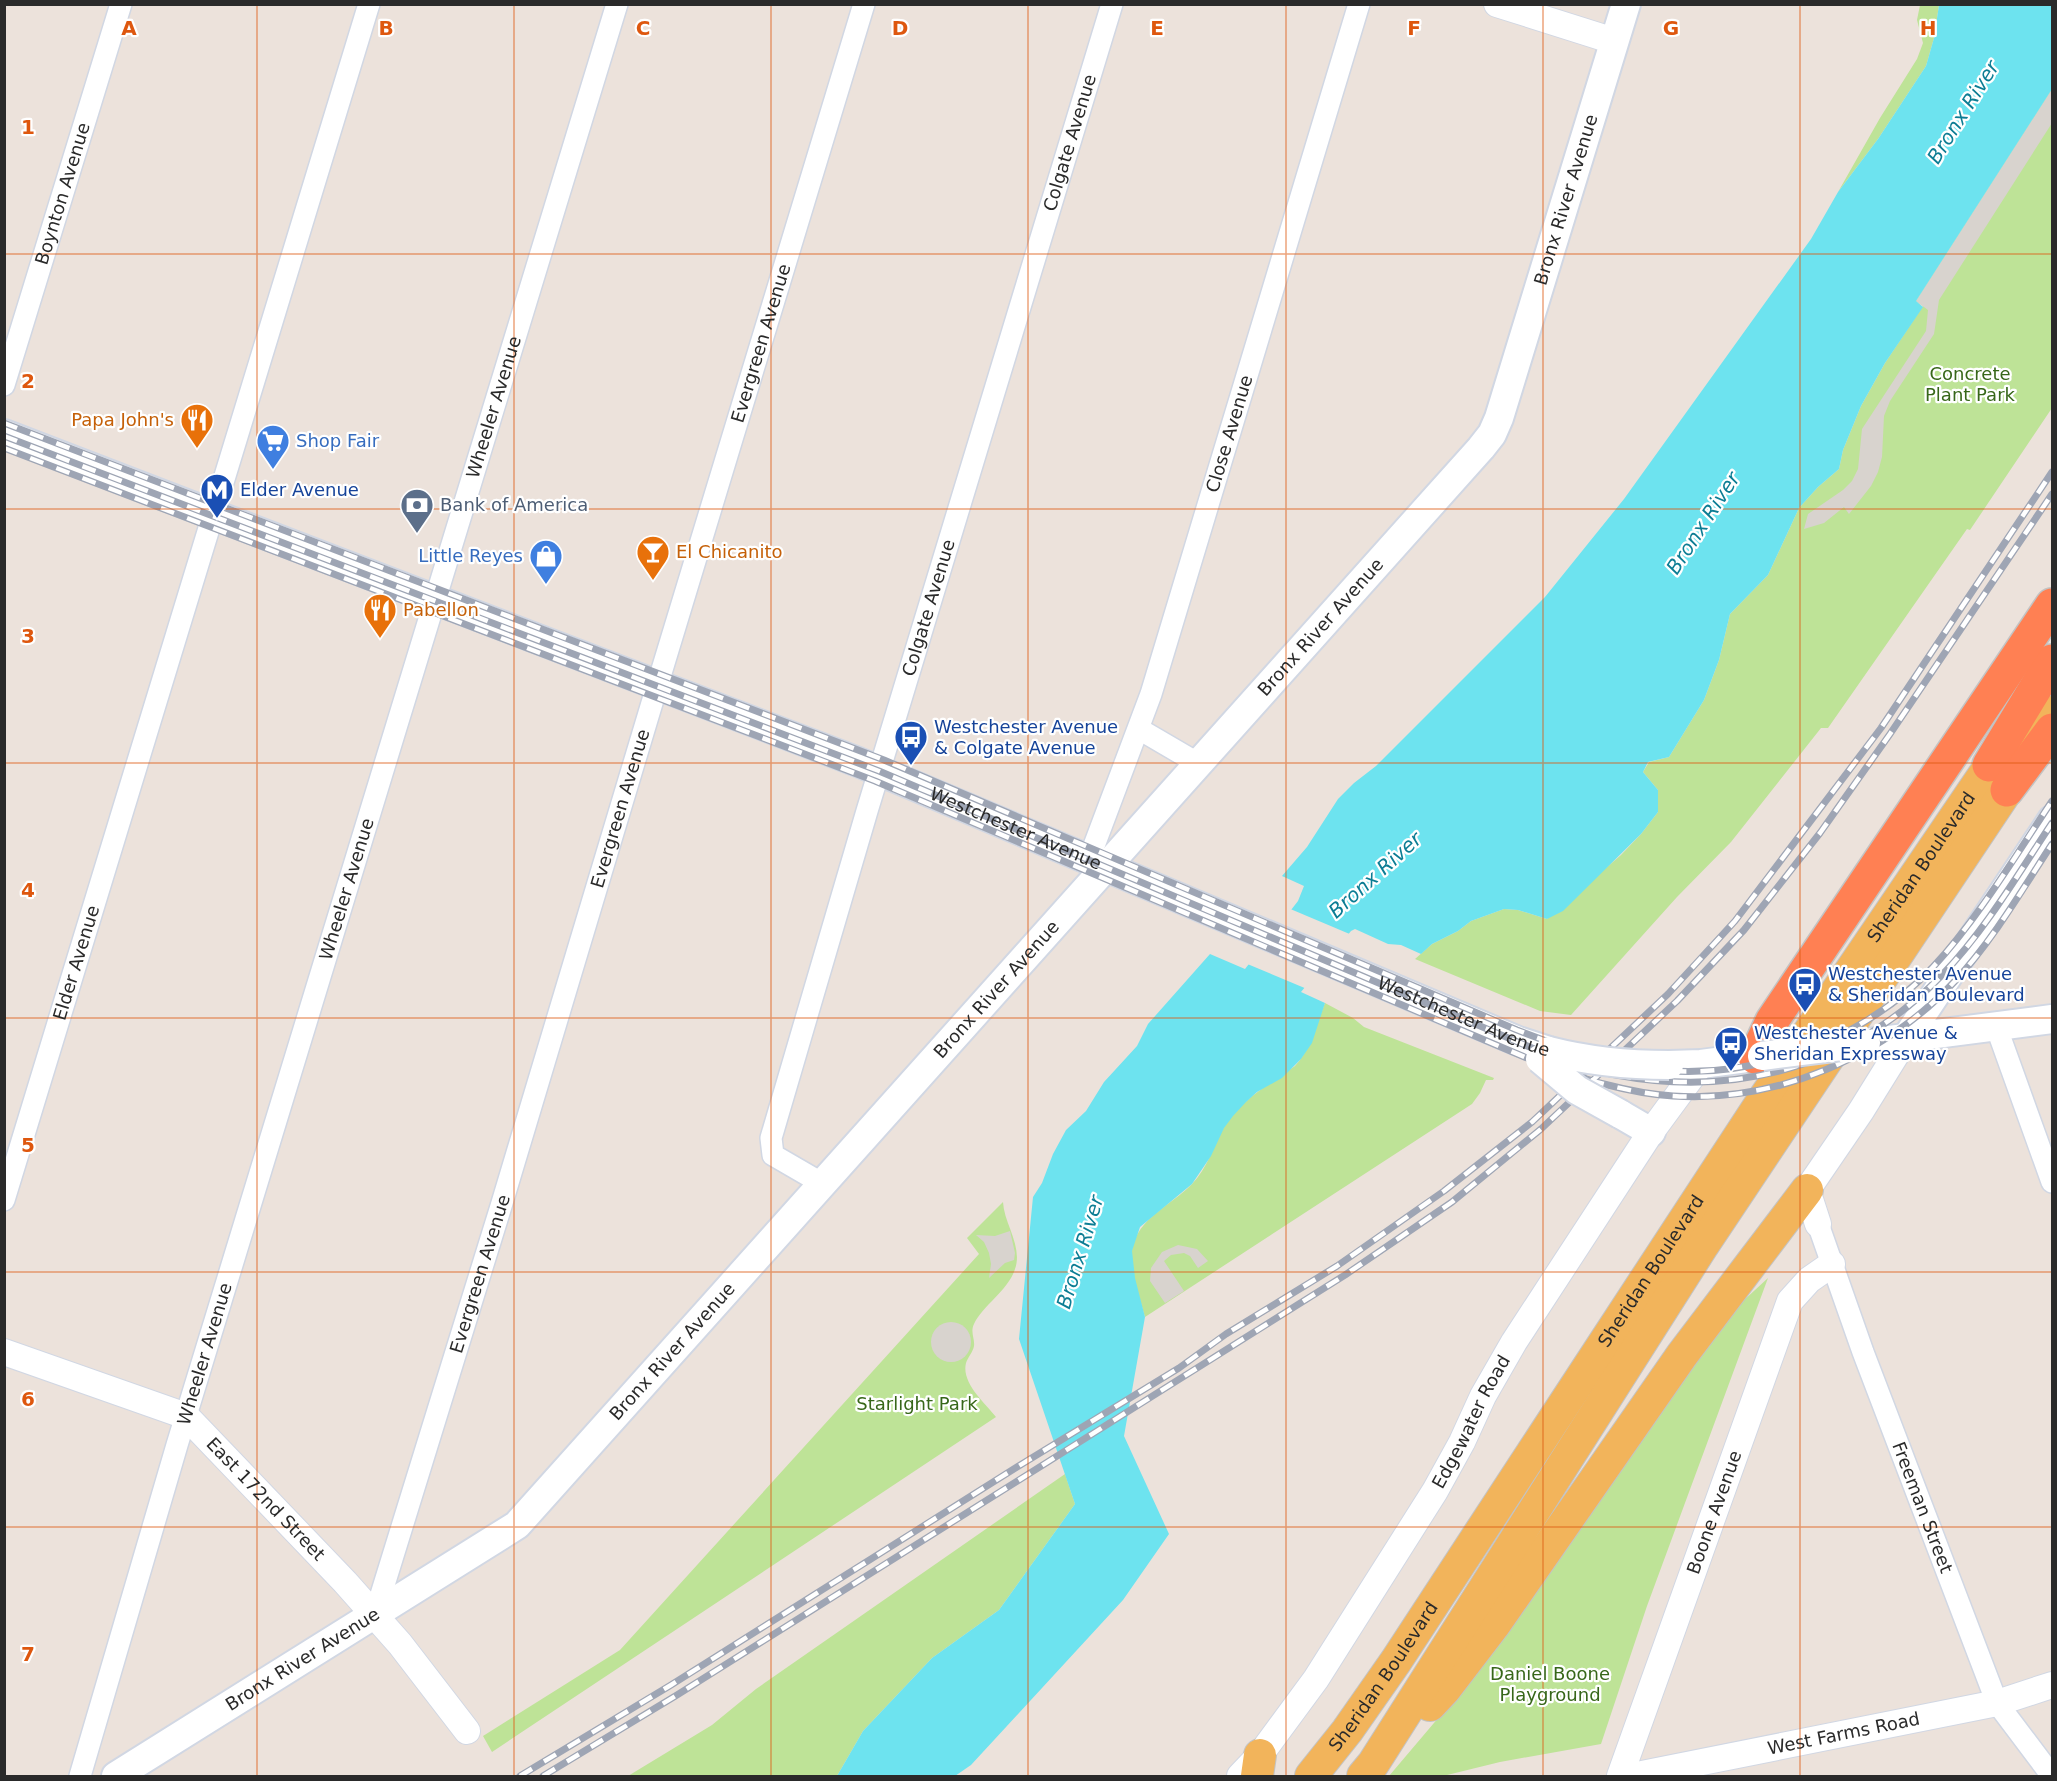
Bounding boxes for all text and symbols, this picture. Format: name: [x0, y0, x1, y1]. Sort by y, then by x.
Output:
text: A: [121, 16, 137, 40]
text: B: [378, 16, 394, 40]
text: C: [636, 16, 650, 40]
text: D: [892, 16, 908, 40]
text: E: [1150, 16, 1164, 40]
text: F: [1407, 16, 1421, 40]
text: G: [1663, 16, 1679, 40]
text: H: [1920, 16, 1936, 40]
water label: Bronx River: [1922, 55, 2005, 168]
street label: Colgate Avenue: [1039, 72, 1100, 214]
street label: Bronx River Avenue: [1529, 112, 1602, 288]
text: 1: [21, 115, 35, 139]
street label: Boynton Avenue: [31, 120, 94, 267]
street label: Evergreen Avenue: [727, 261, 795, 425]
street label: Wheeler Avenue: [462, 333, 525, 481]
park label: Concrete Plant Park: [1925, 363, 2016, 405]
text: 2: [21, 369, 35, 393]
street label: Close Avenue: [1201, 372, 1257, 495]
restaurant icon: Papa John's: [179, 402, 215, 449]
place label: Papa John's: [71, 409, 174, 430]
supermarket icon: Shop Fair: [255, 423, 291, 470]
place label: Shop Fair: [296, 430, 380, 451]
water label: Bronx River: [1661, 466, 1746, 579]
metro station icon: Elder Avenue: [199, 472, 235, 519]
place label: Elder Avenue: [240, 479, 359, 500]
bank icon: Bank of America: [399, 487, 435, 534]
place label: Bank of America: [440, 494, 588, 515]
bar icon: El Chicanito: [635, 534, 671, 581]
street label: Colgate Avenue: [898, 537, 959, 679]
shop icon: Little Reyes: [528, 538, 564, 585]
place label: El Chicanito: [676, 541, 782, 562]
place label: Little Reyes: [418, 545, 523, 566]
street label: Bronx River Avenue: [1253, 554, 1387, 700]
restaurant icon: Pabellon: [362, 592, 398, 639]
place label: Pabellon: [403, 599, 479, 620]
text: 3: [21, 624, 35, 648]
place label: Westchester Avenue & Colgate Avenue: [934, 716, 1118, 758]
bus stop icon: Westchester Avenue & Colgate Avenue: [893, 719, 929, 766]
street label: Evergreen Avenue: [586, 726, 654, 890]
street label: Westchester Avenue: [927, 783, 1105, 874]
street label: Sheridan Boulevard: [1862, 788, 1979, 946]
street label: Wheeler Avenue: [315, 815, 378, 963]
water label: Bronx River: [1324, 826, 1428, 923]
text: 4: [21, 878, 35, 902]
street label: Elder Avenue: [49, 903, 103, 1023]
street label: Bronx River Avenue: [929, 916, 1063, 1062]
place label: Westchester Avenue & Sheridan Boulevard: [1828, 963, 2025, 1005]
bus stop icon: Westchester Avenue & Sheridan Boulevard: [1787, 966, 1823, 1013]
street label: Westchester Avenue: [1375, 972, 1553, 1061]
place label: Westchester Avenue & Sheridan Expressway: [1754, 1022, 1958, 1064]
bus stop icon: Westchester Avenue & Sheridan Expressway: [1713, 1025, 1749, 1072]
text: 5: [21, 1133, 35, 1157]
water label: Bronx River: [1051, 1191, 1109, 1311]
street label: Sheridan Boulevard: [1593, 1191, 1708, 1351]
street label: Evergreen Avenue: [445, 1192, 514, 1356]
street label: Bronx River Avenue: [605, 1278, 739, 1424]
street label: Wheeler Avenue: [173, 1280, 236, 1428]
street label: Edgewater Road: [1427, 1351, 1514, 1492]
text: 6: [21, 1387, 35, 1411]
park label: Starlight Park: [856, 1393, 978, 1414]
street label: East 172nd Street: [202, 1433, 330, 1565]
street label: Freeman Street: [1888, 1439, 1957, 1576]
street label: Boone Avenue: [1682, 1448, 1746, 1577]
street label: Sheridan Boulevard: [1324, 1598, 1442, 1755]
street label: Bronx River Avenue: [221, 1603, 383, 1715]
text: 7: [21, 1642, 35, 1666]
park label: Daniel Boone Playground: [1490, 1663, 1610, 1705]
street label: West Farms Road: [1766, 1708, 1922, 1759]

